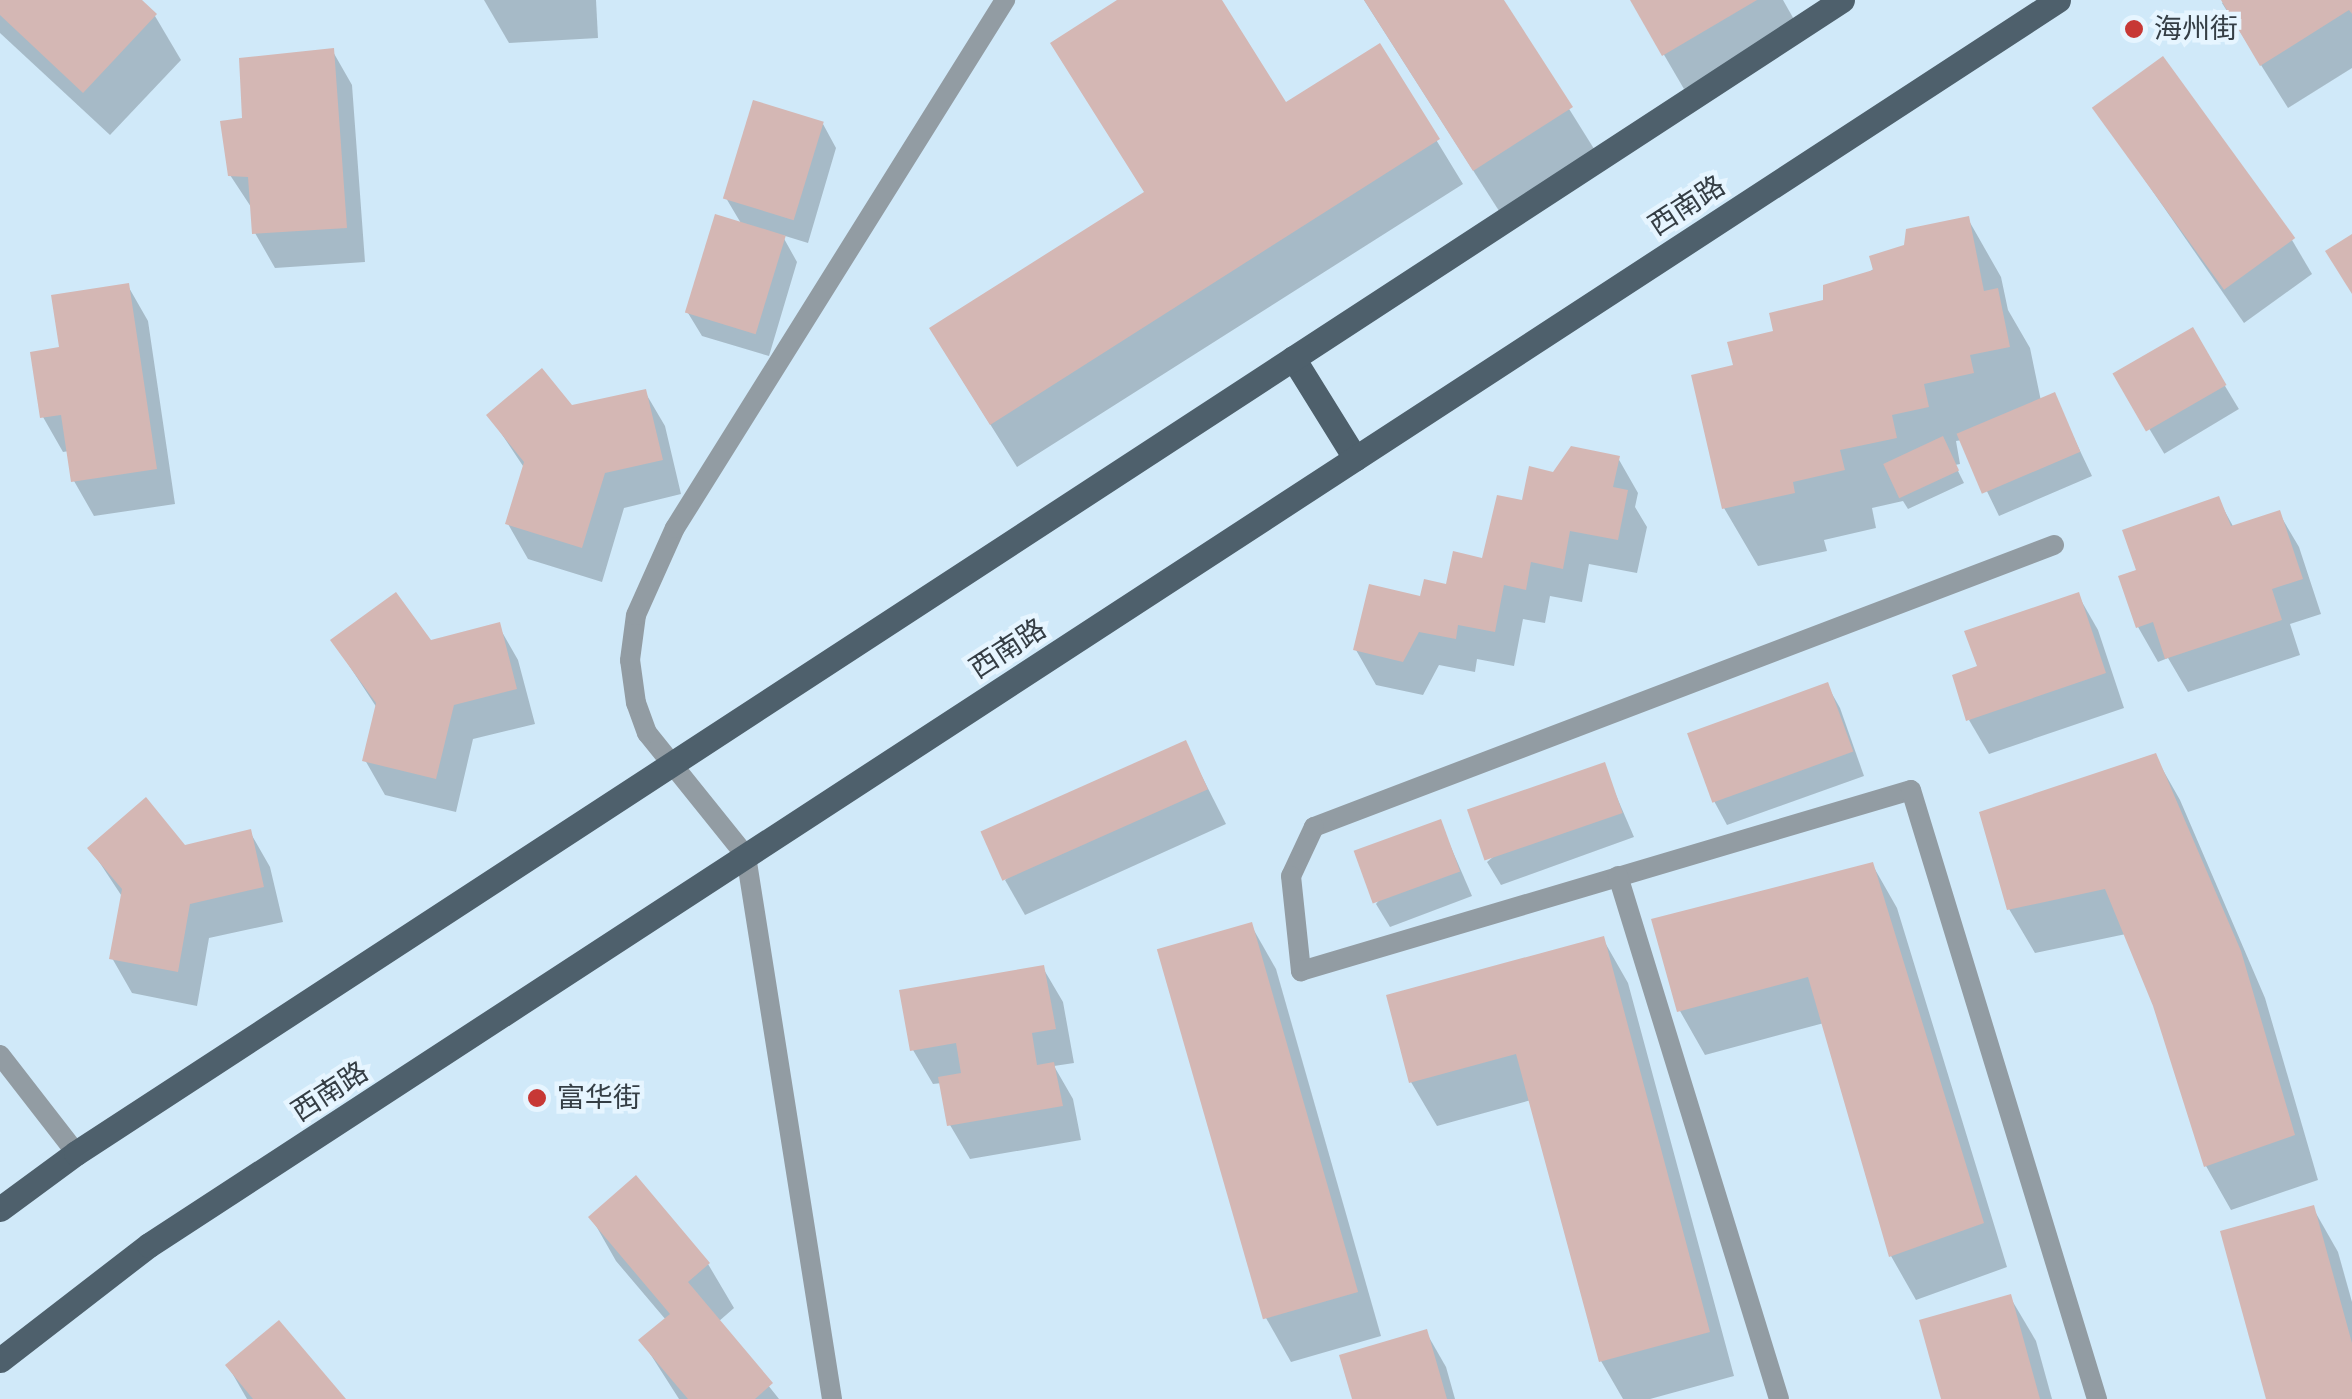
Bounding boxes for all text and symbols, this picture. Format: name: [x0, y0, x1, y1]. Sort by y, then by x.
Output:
place label: 海州街: [2154, 12, 2238, 46]
marker: 海州街: [2123, 18, 2145, 40]
street label: 西南路: [1643, 169, 1731, 243]
street label: 西南路: [964, 612, 1052, 686]
street label: 西南路: [286, 1055, 374, 1129]
place label: 富华街: [557, 1081, 641, 1115]
marker: 富华街: [526, 1087, 548, 1109]

